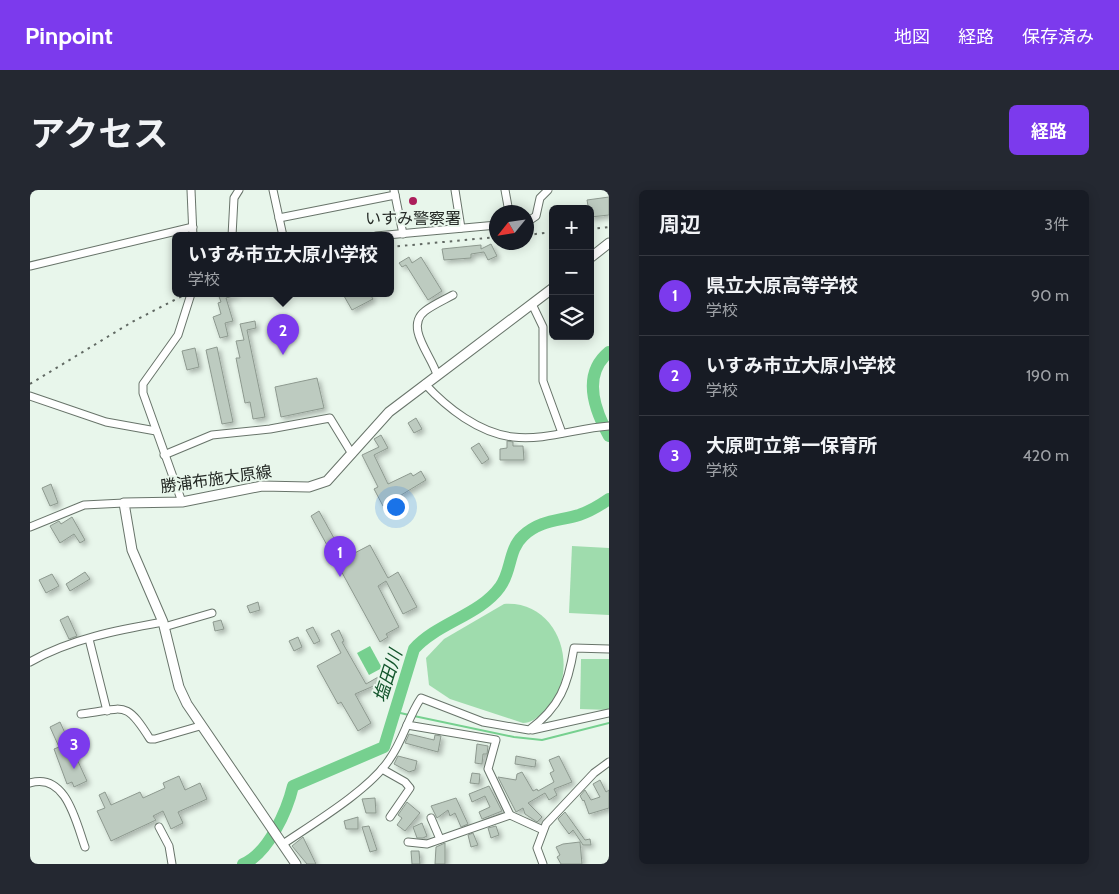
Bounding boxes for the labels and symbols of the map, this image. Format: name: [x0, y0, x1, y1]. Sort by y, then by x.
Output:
marker: いすみ警察署: [407, 195, 419, 207]
north arrow: [489, 205, 534, 250]
place label: いすみ警察署: [365, 209, 461, 228]
pin: 2: [267, 314, 299, 355]
street label: 勝浦布施大原線: [159, 462, 273, 496]
your location: [383, 494, 409, 520]
pin: 1: [324, 536, 356, 577]
water label: 塩田川: [369, 645, 407, 705]
pin: 3: [58, 728, 90, 769]

